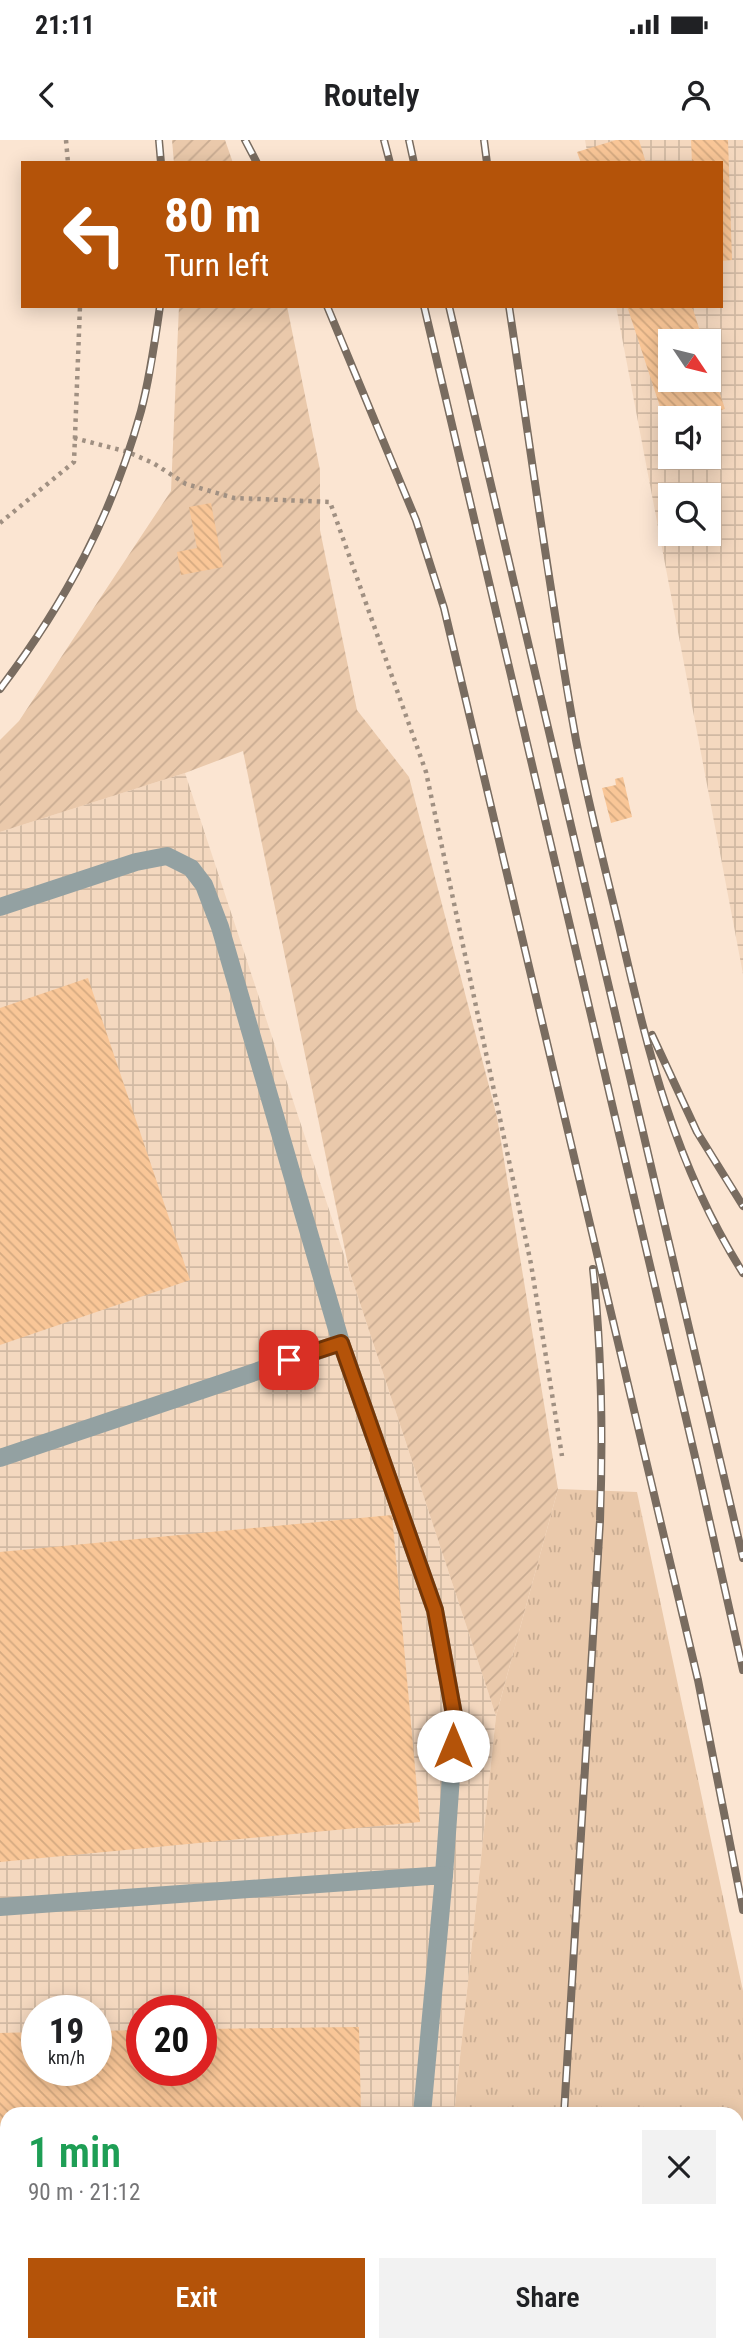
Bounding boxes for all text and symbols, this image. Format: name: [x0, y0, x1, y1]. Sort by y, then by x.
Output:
text: 21:11: [35, 10, 95, 40]
icon: back: [28, 76, 66, 114]
text: Routely: [323, 76, 420, 114]
icon: person: [677, 76, 715, 114]
text: 80 m: [164, 187, 261, 244]
icon: left: [49, 189, 140, 280]
text: Turn left: [164, 246, 269, 284]
north arrow: [658, 329, 721, 392]
map controls: [658, 329, 721, 546]
button: sound: [658, 406, 721, 469]
button: search: [658, 483, 721, 546]
pin: [259, 1330, 319, 1390]
icon: arrive: [270, 1341, 308, 1379]
position arrow: [416, 1709, 490, 1783]
speed limit sign: 20: [126, 1995, 217, 2086]
text: 19: [49, 2011, 84, 2052]
text: km/h: [48, 2047, 85, 2068]
text: 1 min: [28, 2128, 121, 2177]
button: close: [642, 2130, 716, 2204]
text: 90 m · 21:12: [28, 2179, 140, 2206]
button: Exit: [28, 2258, 365, 2338]
button: Share: [379, 2258, 716, 2338]

